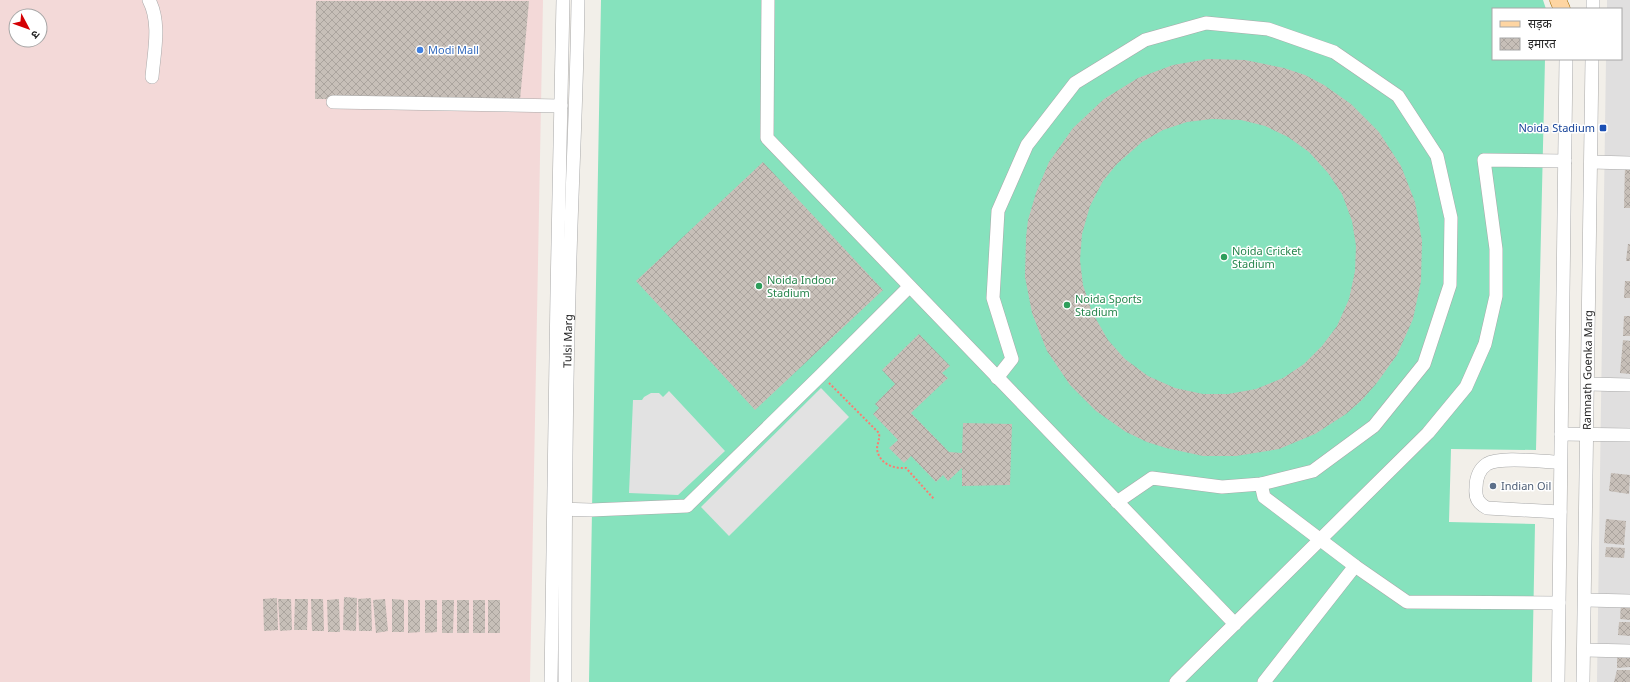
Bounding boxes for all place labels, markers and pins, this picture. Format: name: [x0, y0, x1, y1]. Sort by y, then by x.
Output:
place label: Modi Mall: [428, 42, 479, 57]
marker: Modi Mall: [415, 45, 425, 55]
place label: Noida Stadium: [1518, 120, 1595, 135]
marker: Noida Stadium: [1598, 123, 1608, 133]
place label: Noida Cricket Stadium: [1232, 243, 1301, 271]
marker: Noida Cricket Stadium: [1219, 252, 1229, 262]
place label: Noida Indoor Stadium: [767, 272, 836, 300]
marker: Noida Indoor Stadium: [754, 281, 764, 291]
place label: Noida Sports Stadium: [1075, 291, 1142, 319]
marker: Noida Sports Stadium: [1062, 300, 1072, 310]
place label: Indian Oil: [1501, 478, 1551, 493]
marker: Indian Oil: [1488, 481, 1498, 491]

